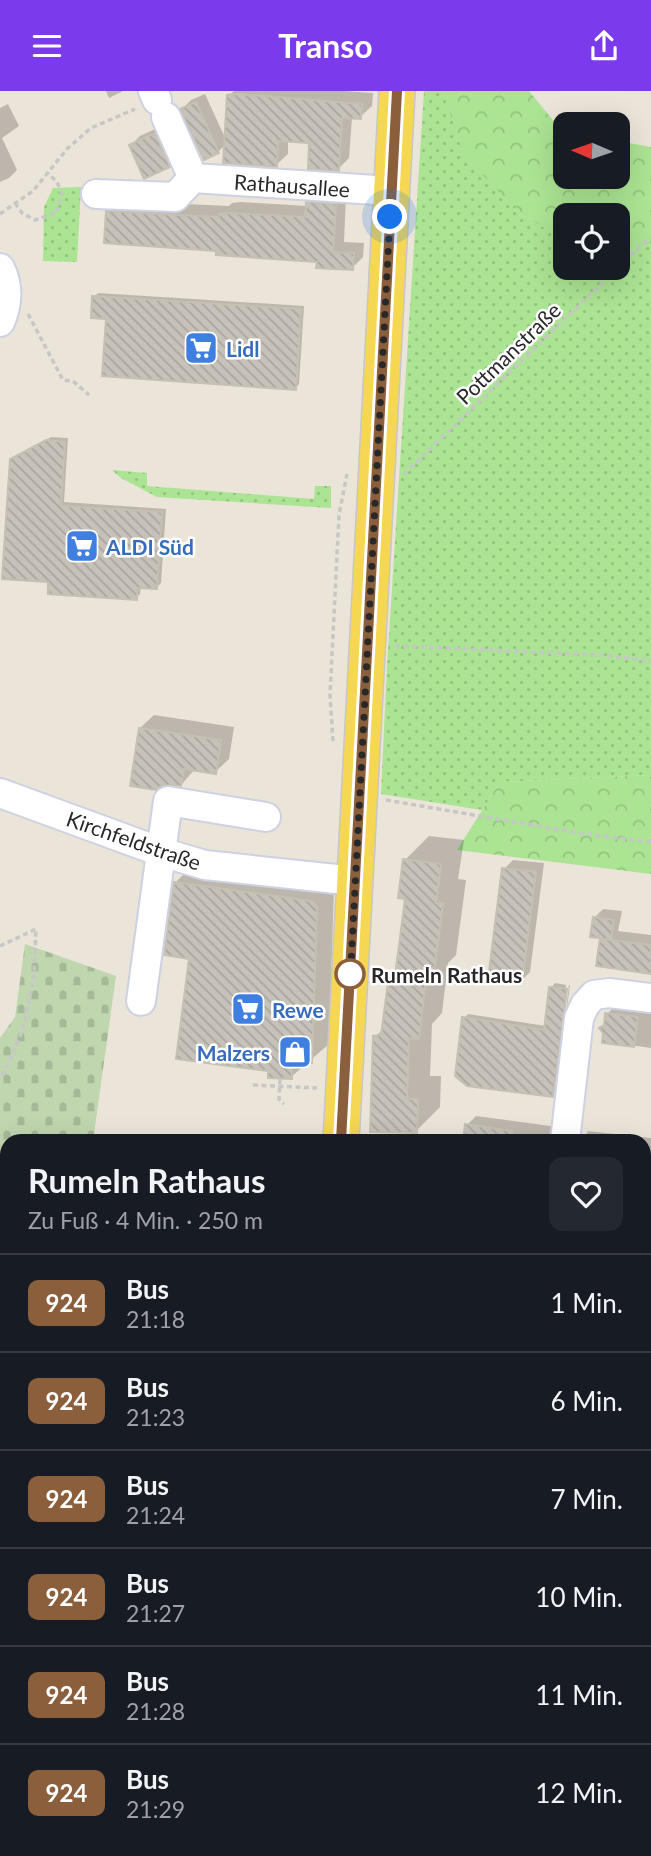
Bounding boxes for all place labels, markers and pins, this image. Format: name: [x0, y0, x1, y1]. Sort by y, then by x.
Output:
supermarket icon: Lidl: [182, 329, 220, 367]
place label: Lidl: [226, 336, 259, 361]
supermarket icon: ALDI Süd: [63, 527, 101, 565]
place label: ALDI Süd: [105, 534, 194, 559]
marker: Rumeln Rathaus: [335, 959, 365, 989]
place label: Rumeln Rathaus: [371, 962, 522, 987]
supermarket icon: Rewe: [229, 990, 267, 1028]
place label: Rewe: [272, 997, 324, 1022]
shop icon: Malzers: [276, 1033, 314, 1071]
place label: Malzers: [197, 1040, 270, 1065]

